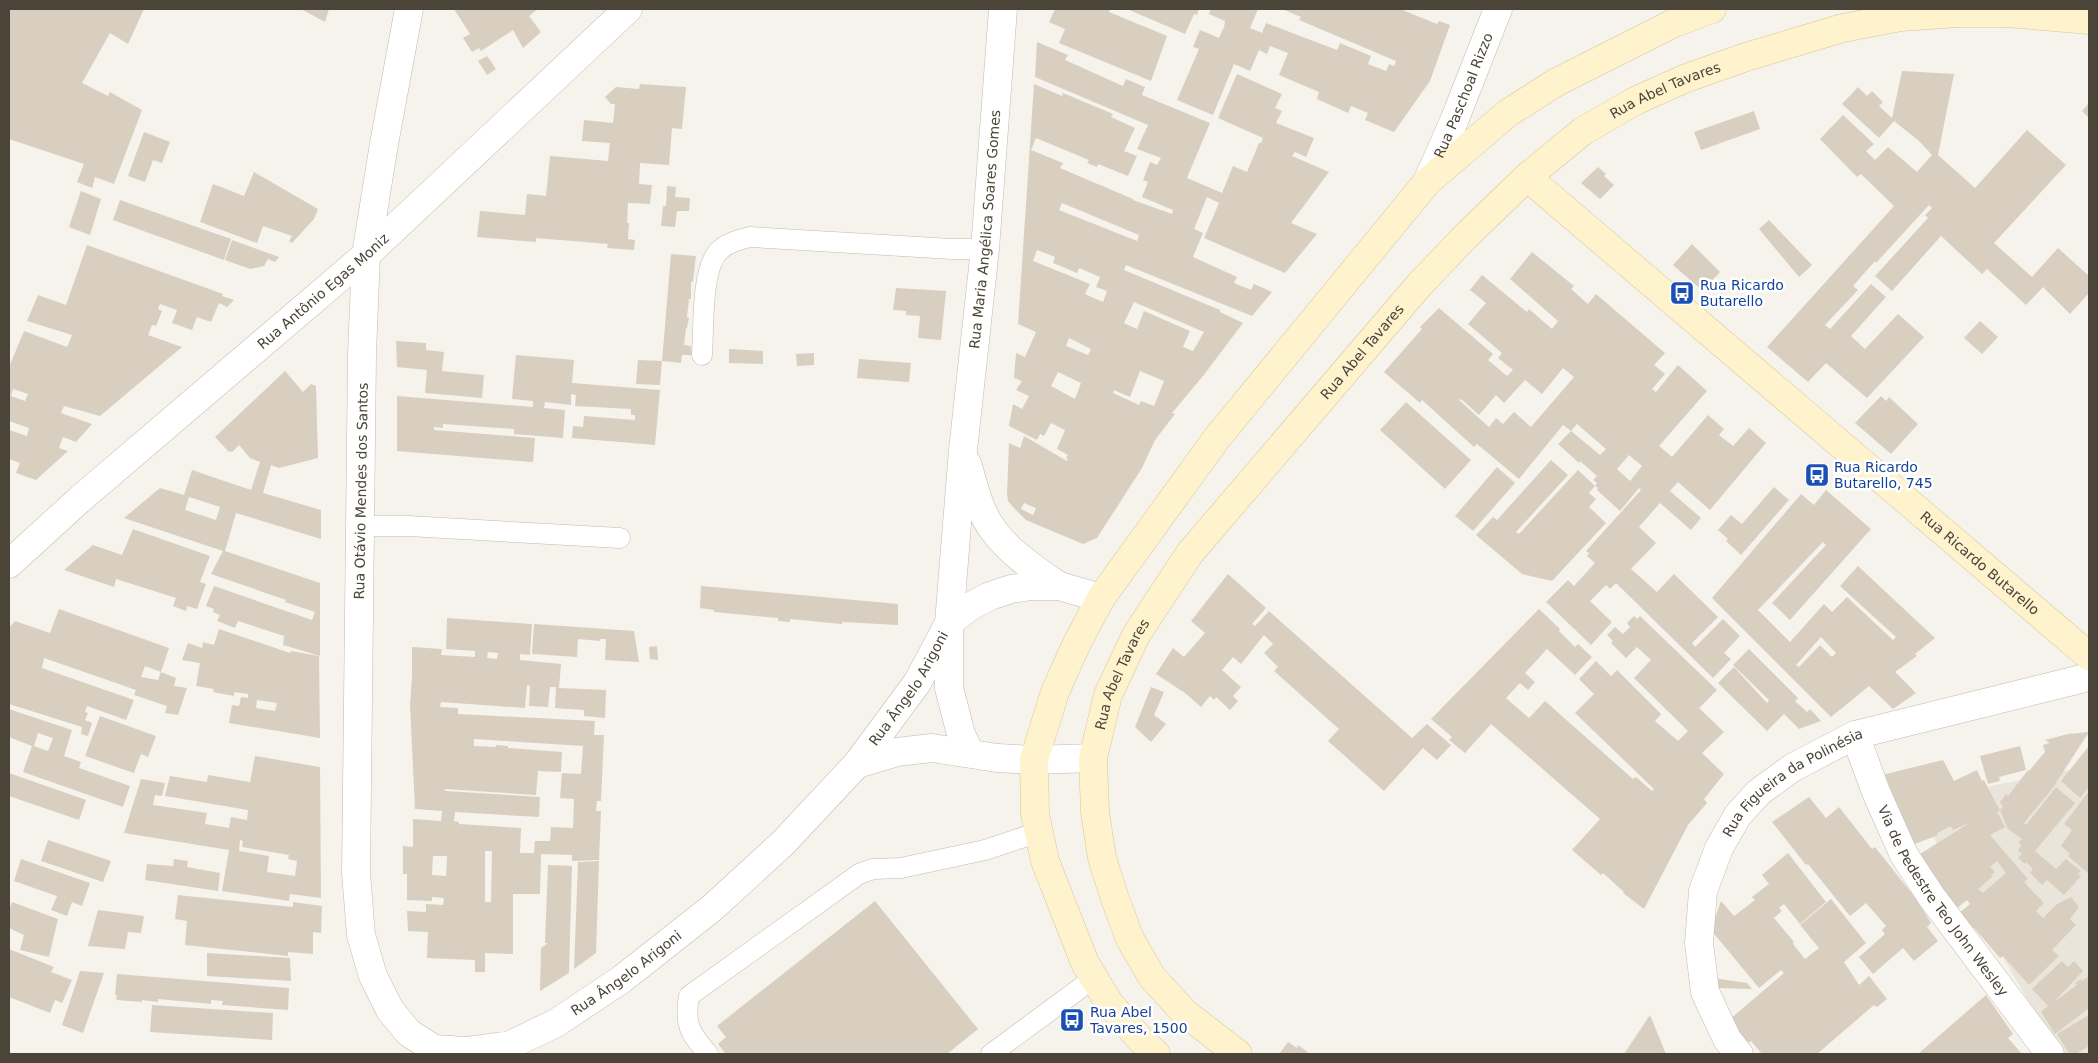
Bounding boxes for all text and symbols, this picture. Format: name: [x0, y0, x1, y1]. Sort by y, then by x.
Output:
street label: Rua Paschoal Rizzo: [1431, 30, 1496, 160]
street label: Rua Abel Tavares: [1607, 59, 1723, 122]
street label: Rua Maria Angélica Soares Gomes: [966, 109, 1003, 350]
street label: Rua Antônio Egas Moniz: [254, 230, 392, 352]
place label: Rua Ricardo Butarello: [1700, 277, 1784, 309]
bus stop icon: Rua Ricardo Butarello: [1669, 280, 1695, 306]
street label: Rua Abel Tavares: [1317, 301, 1407, 402]
street label: Rua Otávio Mendes dos Santos: [351, 382, 371, 600]
place label: Rua Ricardo Butarello, 745: [1834, 459, 1933, 491]
bus stop icon: Rua Ricardo Butarello, 745: [1804, 462, 1830, 488]
street label: Rua Ricardo Butarello: [1917, 508, 2043, 618]
street label: Rua Abel Tavares: [1092, 616, 1152, 731]
street label: Rua Ângelo Arigoni: [865, 628, 951, 749]
street label: Rua Figueira da Polinésia: [1719, 725, 1864, 840]
street label: Via de Pedestre Teo John Wesley: [1875, 803, 2012, 999]
street label: Rua Ângelo Arigoni: [568, 927, 685, 1019]
place label: Rua Abel Tavares, 1500: [1089, 1004, 1188, 1036]
bus stop icon: Rua Abel Tavares, 1500: [1059, 1007, 1085, 1033]

